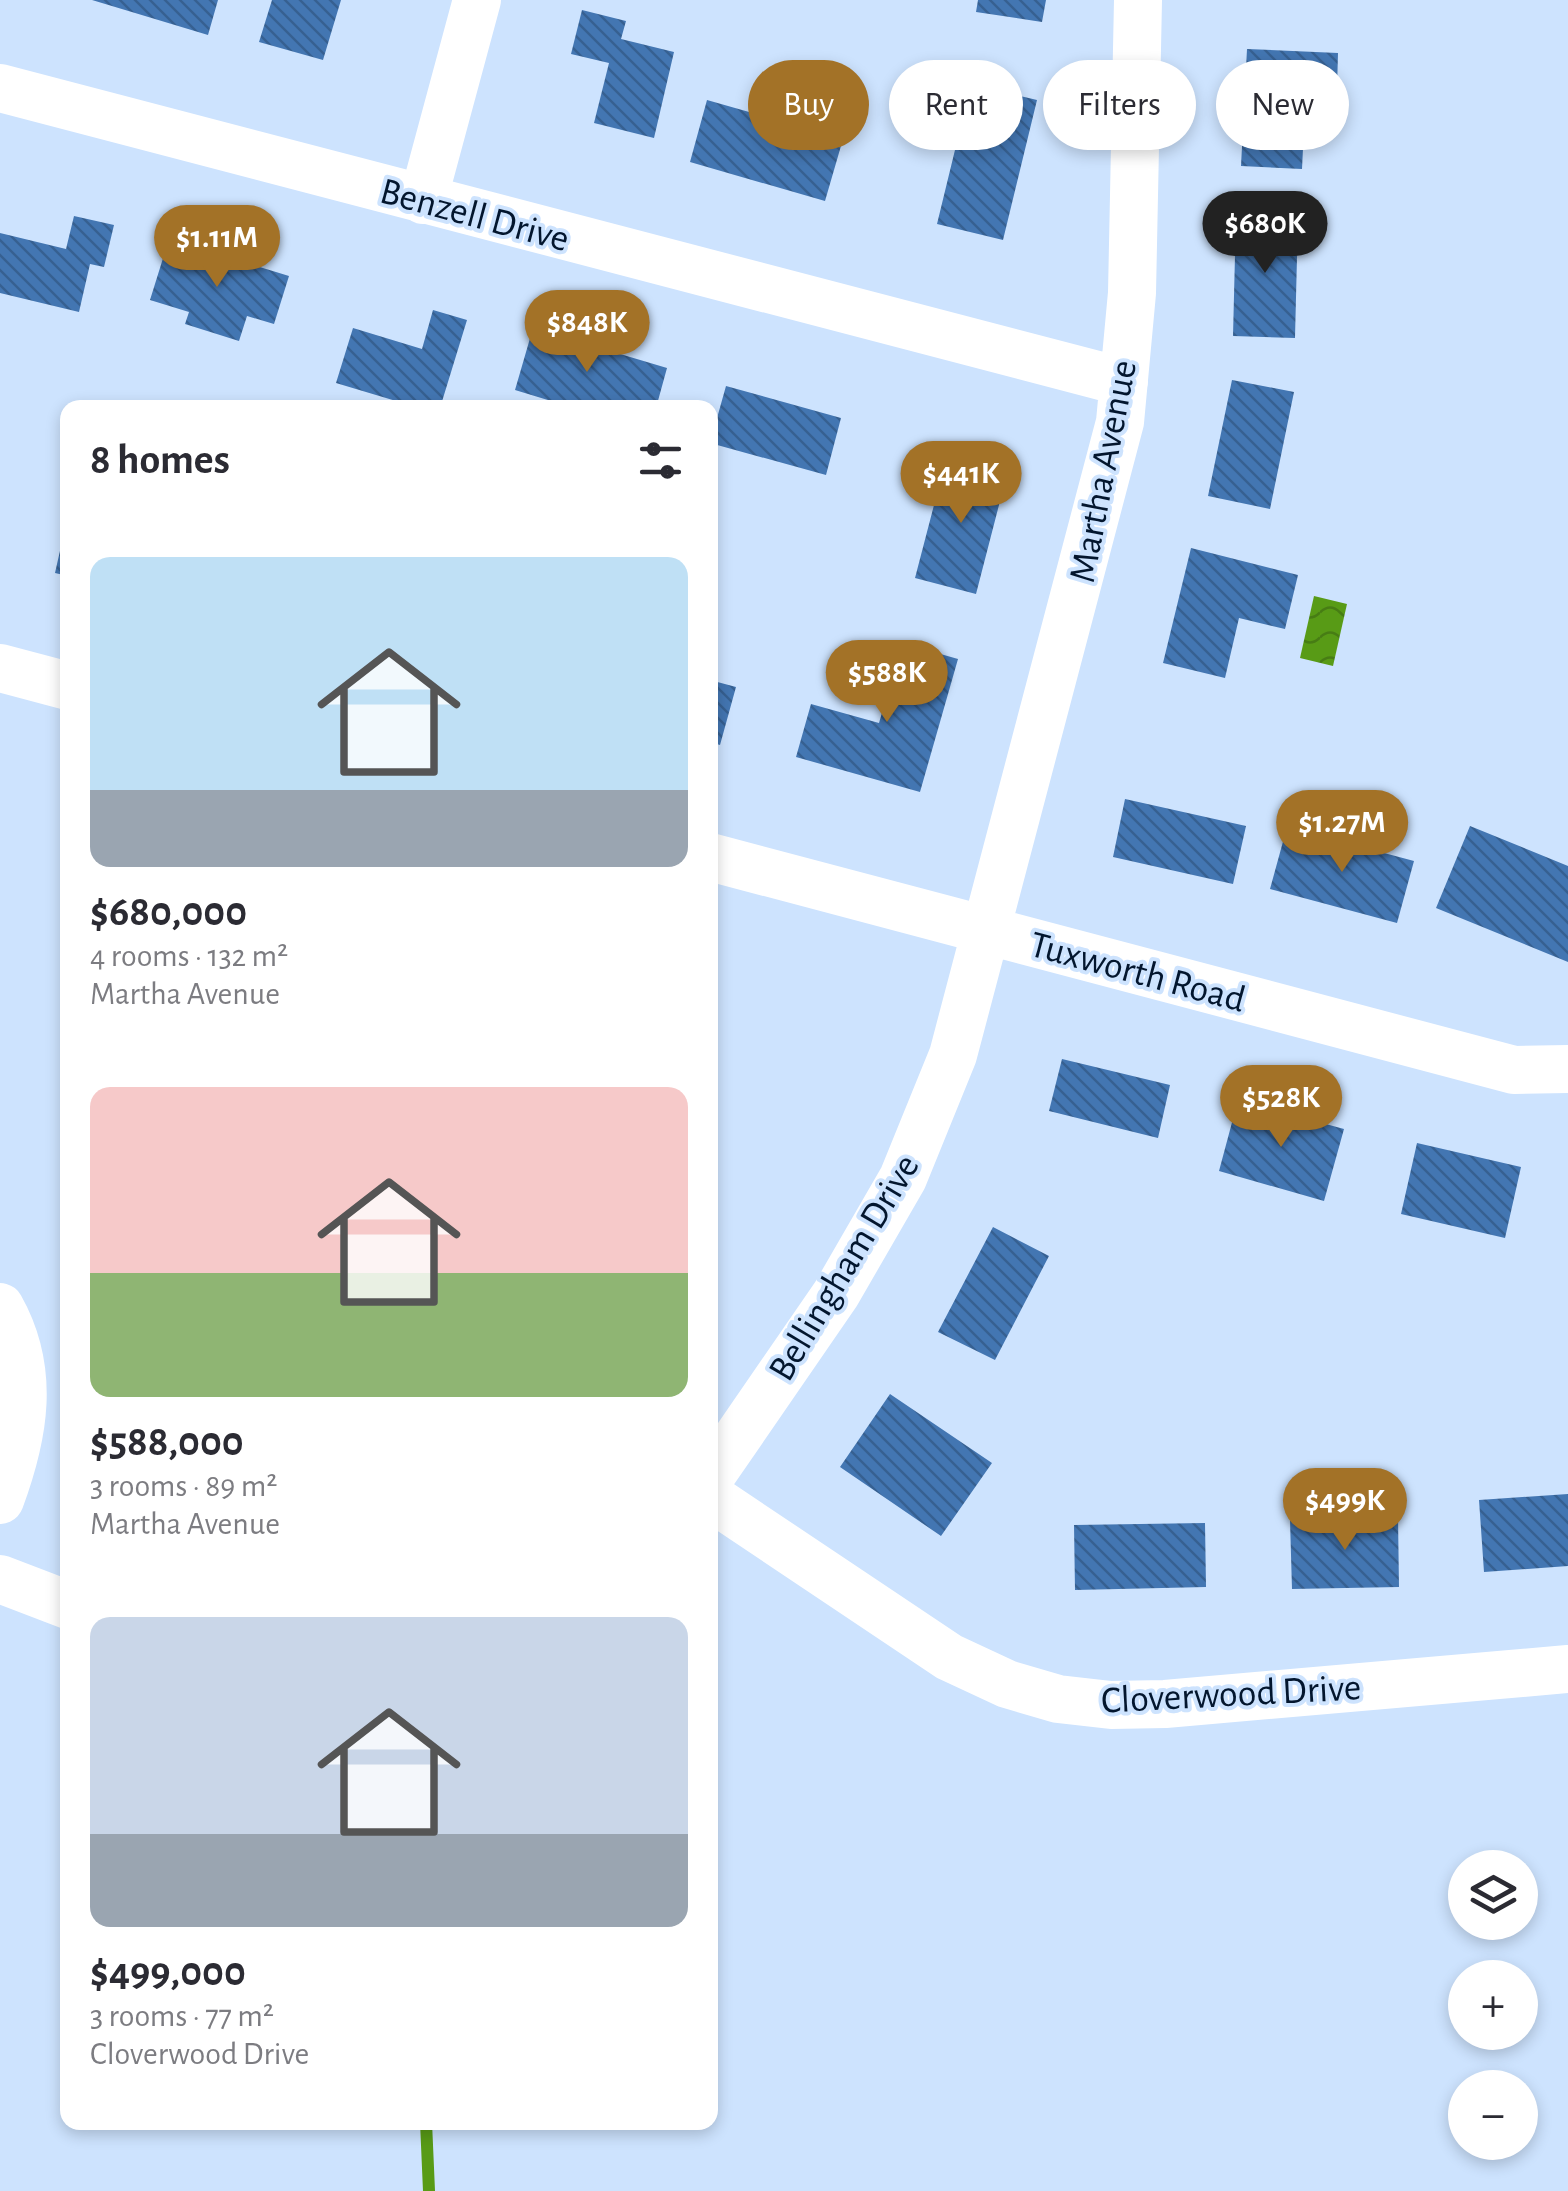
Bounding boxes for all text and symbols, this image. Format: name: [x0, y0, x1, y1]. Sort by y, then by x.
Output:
chip: Buy: [748, 60, 869, 150]
chip: Rent: [889, 60, 1023, 150]
chip: Filters: [1043, 60, 1196, 150]
chip: New: [1216, 60, 1349, 150]
street label: Benzell Drive: [376, 172, 573, 259]
pin: $680K: [1195, 191, 1335, 276]
pin: $1.11M: [136, 205, 298, 290]
text: $680K: [1225, 207, 1306, 239]
text: $1.11M: [176, 221, 258, 253]
pin: $848K: [517, 290, 657, 375]
text: $848K: [547, 306, 627, 338]
street label: Martha Avenue: [1064, 357, 1144, 586]
icon: filters: [633, 433, 688, 488]
text: 8 homes: [90, 439, 230, 481]
pin: $441K: [891, 441, 1031, 526]
text: $441K: [923, 457, 999, 489]
icon: home: [299, 622, 479, 802]
pin: $588K: [817, 640, 957, 725]
text: $588K: [848, 656, 926, 688]
pin: $1.27M: [1261, 790, 1423, 875]
text: $1.27M: [1298, 806, 1386, 838]
text: $680,000: [90, 891, 247, 933]
street label: Tuxworth Road: [1026, 926, 1249, 1020]
text: 4 rooms · 132 m²: [90, 940, 288, 972]
text: Martha Avenue: [90, 978, 280, 1010]
pin: $528K: [1211, 1065, 1351, 1150]
text: $528K: [1242, 1081, 1320, 1113]
street label: Bellingham Drive: [762, 1148, 927, 1388]
icon: home: [299, 1152, 479, 1332]
text: $588,000: [90, 1421, 244, 1463]
pin: $499K: [1275, 1468, 1415, 1553]
text: 3 rooms · 89 m²: [90, 1470, 277, 1502]
text: $499K: [1305, 1484, 1385, 1516]
text: Martha Avenue: [90, 1508, 280, 1540]
street label: Cloverwood Drive: [1100, 1669, 1362, 1721]
icon: home: [299, 1682, 479, 1862]
map controls: [1448, 1850, 1538, 2160]
button: layers: [1448, 1850, 1538, 1940]
text: $499,000: [90, 1951, 246, 1993]
button: +: [1448, 1960, 1538, 2050]
text: 3 rooms · 77 m²: [90, 2000, 274, 2032]
text: Cloverwood Drive: [90, 2038, 309, 2070]
button: −: [1448, 2070, 1538, 2160]

